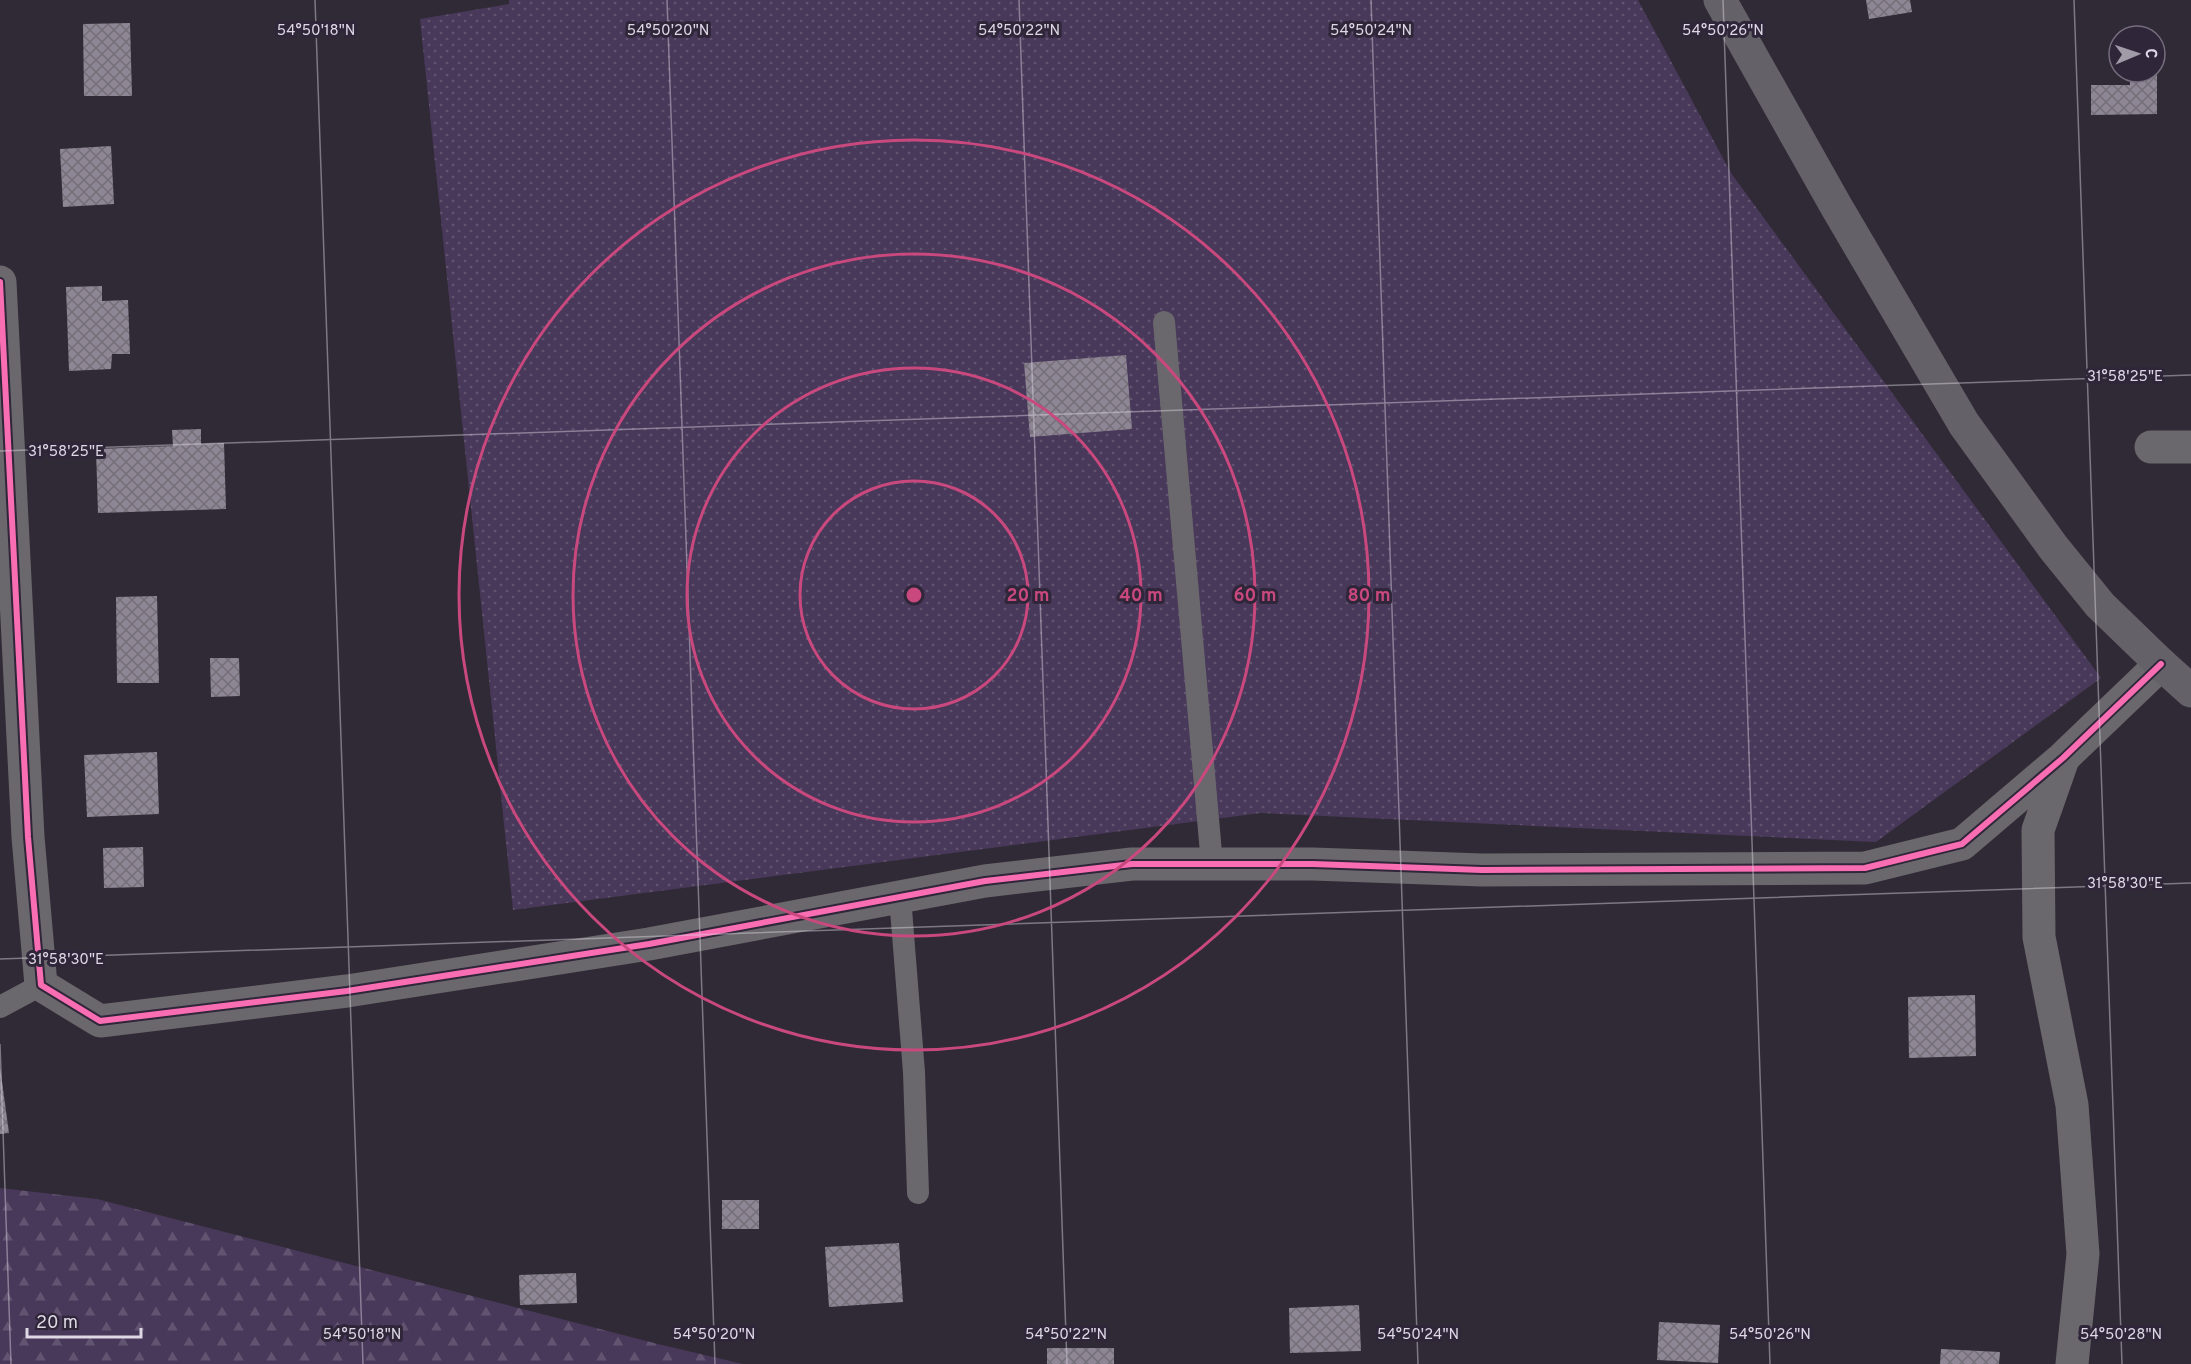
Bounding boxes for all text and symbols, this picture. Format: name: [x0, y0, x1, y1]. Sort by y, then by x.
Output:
text: 54°50'18"N: [277, 22, 355, 41]
text: 54°50'20"N: [627, 22, 709, 41]
text: 54°50'22"N: [978, 22, 1060, 41]
text: 54°50'24"N: [1330, 22, 1412, 41]
text: 54°50'26"N: [1682, 22, 1764, 41]
north arrow: [2107, 24, 2167, 84]
text: С: [2140, 48, 2160, 59]
text: 31°58'25"E: [2087, 368, 2163, 387]
text: 31°58'25"E: [28, 443, 104, 462]
centre of rings: [904, 585, 924, 605]
text: 20 m: [1006, 585, 1050, 608]
text: 40 m: [1119, 585, 1163, 608]
text: 60 m: [1233, 585, 1277, 608]
text: 80 m: [1347, 585, 1391, 608]
text: 31°58'30"E: [2087, 875, 2163, 894]
text: 31°58'30"E: [28, 951, 104, 970]
scale bar: [27, 1301, 141, 1339]
text: 20 m: [36, 1312, 78, 1335]
text: 54°50'18"N: [323, 1326, 401, 1345]
text: 54°50'20"N: [673, 1326, 755, 1345]
text: 54°50'22"N: [1025, 1326, 1107, 1345]
text: 54°50'24"N: [1377, 1326, 1459, 1345]
text: 54°50'26"N: [1729, 1326, 1811, 1345]
text: 54°50'28"N: [2080, 1326, 2162, 1345]

